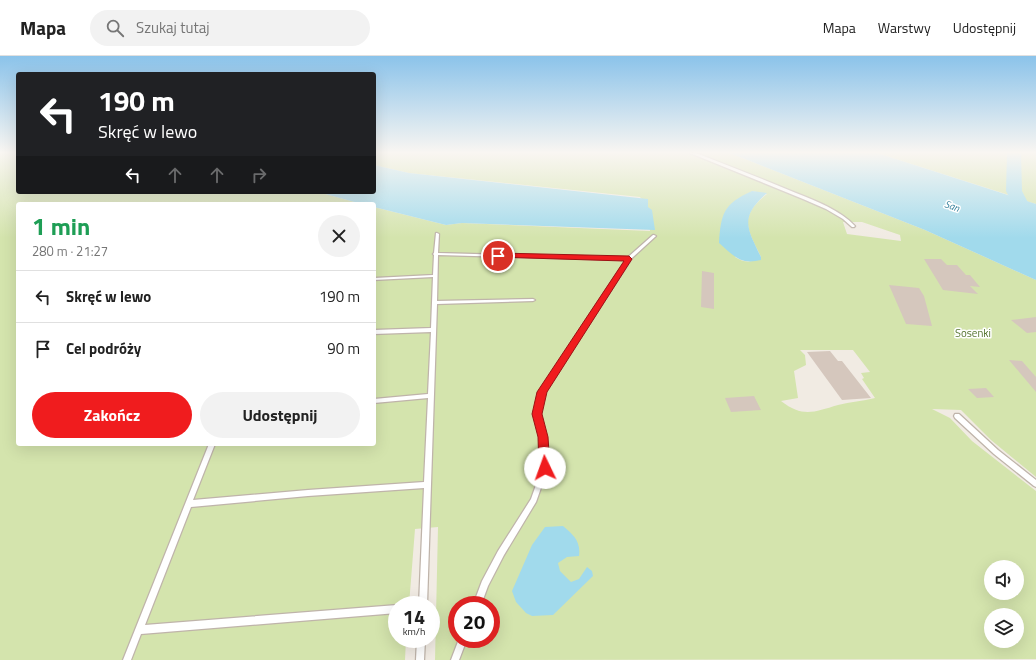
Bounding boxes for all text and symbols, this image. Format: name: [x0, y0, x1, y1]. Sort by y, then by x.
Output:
search box: [90, 10, 370, 46]
text: Mapa: [20, 13, 66, 42]
text: Szukaj tutaj: [136, 16, 209, 39]
icon: search: [104, 17, 126, 39]
text: Mapa: [823, 17, 856, 38]
text: Warstwy: [878, 17, 931, 38]
text: Udostępnij: [953, 17, 1016, 38]
text: 190 m: [98, 79, 175, 122]
icon: left: [32, 88, 84, 140]
text: Skręć w lewo: [98, 118, 197, 145]
icon: left: [122, 164, 144, 186]
icon: ahead: [164, 164, 186, 186]
icon: ahead: [206, 164, 228, 186]
icon: right: [248, 164, 270, 186]
water label: San: [942, 196, 962, 216]
text: 1 min: [32, 208, 90, 244]
button: close: [318, 215, 360, 257]
pin: [481, 239, 515, 273]
text: 280 m · 21:27: [32, 241, 108, 261]
icon: arrive: [487, 245, 509, 267]
text: Skręć w lewo: [66, 285, 151, 308]
text: 190 m: [319, 285, 360, 308]
icon: left: [32, 286, 54, 308]
park label: Sosenki: [955, 325, 991, 341]
text: Cel podróży: [66, 337, 141, 360]
text: 90 m: [327, 337, 360, 360]
icon: arrive: [32, 338, 54, 360]
button: Zakończ: [32, 392, 192, 438]
button: Udostępnij: [200, 392, 360, 438]
position arrow: [524, 447, 566, 489]
map controls: [984, 560, 1024, 648]
button: sound: [984, 560, 1024, 600]
speed limit sign: 20: [448, 596, 500, 648]
text: 14: [403, 601, 425, 632]
button: layers: [984, 608, 1024, 648]
text: km/h: [403, 624, 425, 639]

